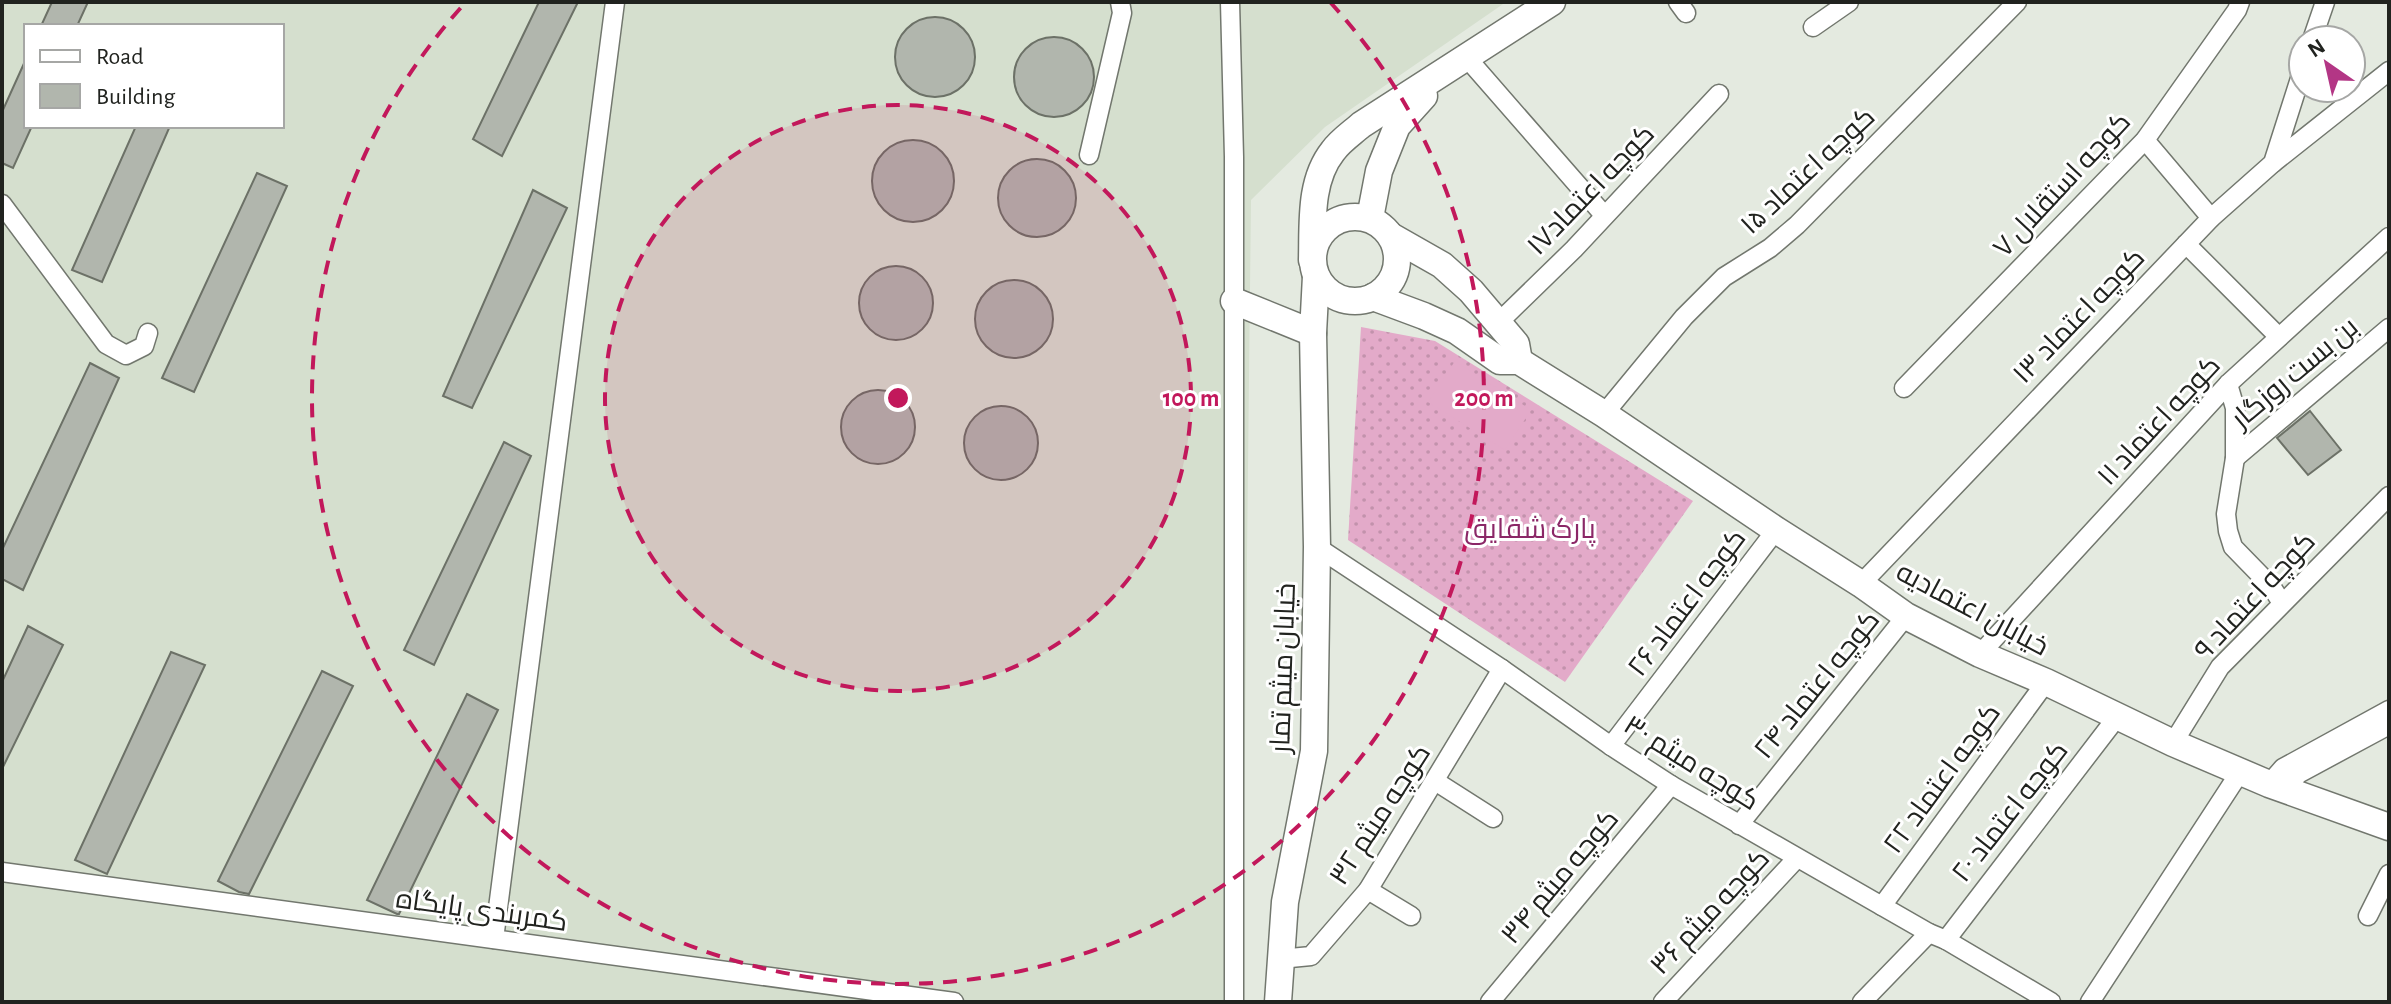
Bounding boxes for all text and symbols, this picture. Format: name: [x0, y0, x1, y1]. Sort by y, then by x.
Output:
legend: [24, 24, 284, 128]
north arrow: [2287, 24, 2367, 104]
text: N: [2304, 35, 2329, 62]
text: Road: [96, 45, 144, 69]
text: Building: [96, 85, 175, 109]
street label: کوچه اعتماد ۱۵: [1736, 103, 1883, 242]
street label: کوچه استقلال ۷: [1989, 108, 2138, 265]
street label: کوچه اعتماد۱۷: [1523, 120, 1662, 263]
street label: کوچه اعتماد ۱۳: [2008, 244, 2153, 391]
street label: بن بست روزگار: [2225, 313, 2364, 436]
street label: کوچه اعتماد ۱۱: [2093, 351, 2228, 493]
centre of rings: [884, 384, 912, 412]
text: 100 m: [1163, 387, 1219, 411]
text: 200 m: [1454, 387, 1514, 411]
park label: پارک شقایق: [1464, 515, 1596, 547]
street label: کوچه اعتماد ۲۶: [1624, 525, 1754, 684]
street label: کوچه اعتماد ۹: [2190, 527, 2323, 667]
street label: خیابان اعتمادیه: [1891, 558, 2053, 662]
street label: خیابان میثم تمار: [1266, 582, 1305, 756]
street label: کوچه اعتماد ۲۴: [1750, 606, 1888, 766]
street label: کوچه اعتماد ۲۲: [1879, 699, 2008, 861]
street label: کوچه میثم ۳۰: [1616, 710, 1764, 820]
street label: کوچه اعتماد ۲۰: [1947, 737, 2076, 889]
street label: کوچه میثم ۳۲: [1324, 739, 1440, 893]
street label: کوچه میثم ۳۴: [1496, 804, 1627, 952]
street label: کوچه میثم ۳۶: [1645, 844, 1778, 983]
street label: کمربندی پایگاه: [394, 885, 569, 940]

